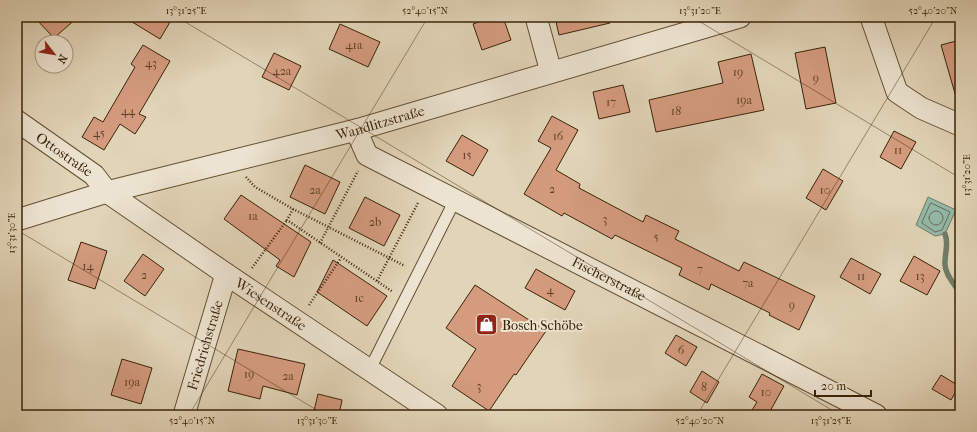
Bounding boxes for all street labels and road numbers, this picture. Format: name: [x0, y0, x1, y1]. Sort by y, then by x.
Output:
street label: Wandlitzstraße: [333, 102, 427, 144]
street label: Ottostraße: [33, 129, 96, 180]
street label: Fischerstraße: [569, 253, 649, 305]
street label: Wiesenstraße: [231, 274, 310, 334]
street label: Friedrichstraße: [184, 298, 227, 392]

